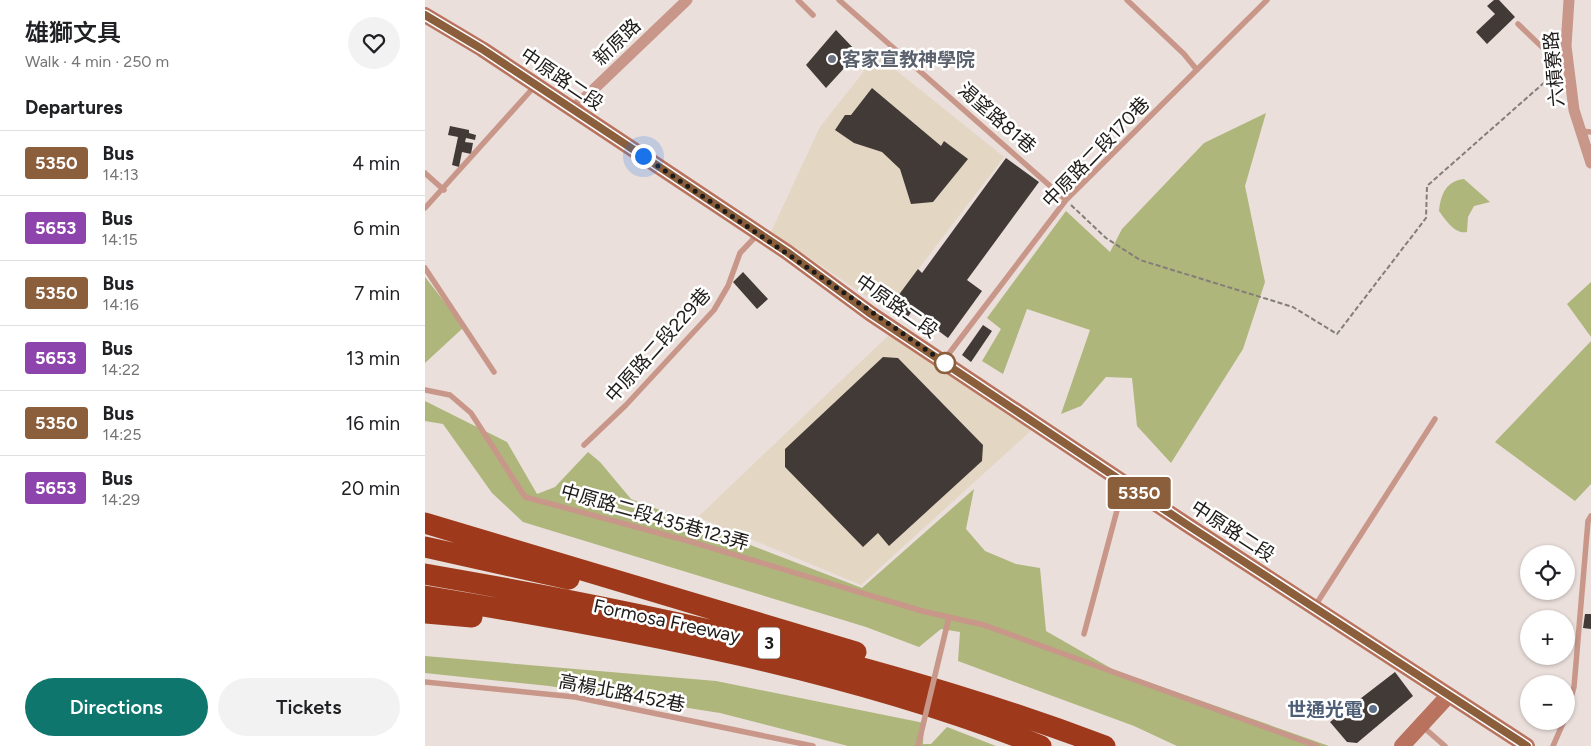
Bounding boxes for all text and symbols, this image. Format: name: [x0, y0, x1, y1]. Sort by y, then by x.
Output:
street label: 新原路: [589, 14, 645, 70]
button: heart: [348, 17, 400, 69]
text: 雄獅文具: [25, 18, 121, 47]
street label: 六槓寮路: [1539, 30, 1569, 108]
street label: 中原路二段: [516, 43, 608, 115]
place label: 客家宣教神學院: [842, 48, 975, 71]
text: Walk · 4 min · 250 m: [25, 52, 169, 71]
marker: 客家宣教神學院: [826, 53, 838, 65]
street label: 渴望路81巷: [953, 78, 1041, 158]
street label: 中原路二段170巷: [1038, 92, 1154, 212]
text: Departures: [25, 96, 123, 119]
text: Bus: [103, 142, 134, 165]
your location: [631, 144, 656, 169]
text: 5350: [35, 152, 78, 174]
text: 4 min: [352, 152, 400, 175]
text: 14:13: [103, 165, 139, 184]
text: Bus: [101, 207, 133, 230]
text: 5653: [35, 217, 76, 239]
text: 6 min: [353, 217, 400, 240]
text: 14:15: [101, 230, 138, 249]
street label: 中原路二段: [851, 269, 943, 343]
text: Bus: [103, 272, 134, 295]
text: 5350: [35, 282, 78, 304]
text: 7 min: [354, 282, 400, 305]
street label: 中原路二段229巷: [601, 283, 715, 407]
text: 14:16: [103, 295, 139, 314]
text: Bus: [101, 337, 133, 360]
text: 5653: [35, 347, 76, 369]
text: 13 min: [346, 347, 400, 370]
unlabelled marker: [934, 352, 956, 374]
text: 14:22: [101, 360, 140, 379]
text: Bus: [103, 402, 134, 425]
text: 5350: [35, 412, 78, 434]
text: 16 min: [346, 412, 400, 435]
text: 14:25: [103, 425, 141, 444]
text: Bus: [101, 467, 133, 490]
text: 5653: [35, 477, 76, 499]
text: 20 min: [341, 477, 400, 500]
line badge: 5350: [1104, 477, 1174, 509]
street label: 中原路二段435巷123弄: [558, 479, 752, 555]
text: 5350: [1118, 482, 1160, 504]
text: 14:29: [101, 490, 140, 509]
street label: 中原路二段: [1187, 495, 1279, 567]
map controls: [1520, 545, 1575, 730]
button: locate: [1520, 545, 1575, 600]
street label: Formosa Freeway: [592, 594, 742, 648]
button: +: [1520, 610, 1575, 665]
road number: 3: [758, 628, 780, 658]
street label: 高楊北路452巷: [557, 669, 687, 717]
button: −: [1520, 675, 1575, 730]
button: Directions: [25, 678, 208, 736]
button: Tickets: [218, 678, 400, 736]
place label: 世通光電: [1287, 698, 1363, 721]
marker: 世通光電: [1367, 703, 1379, 715]

